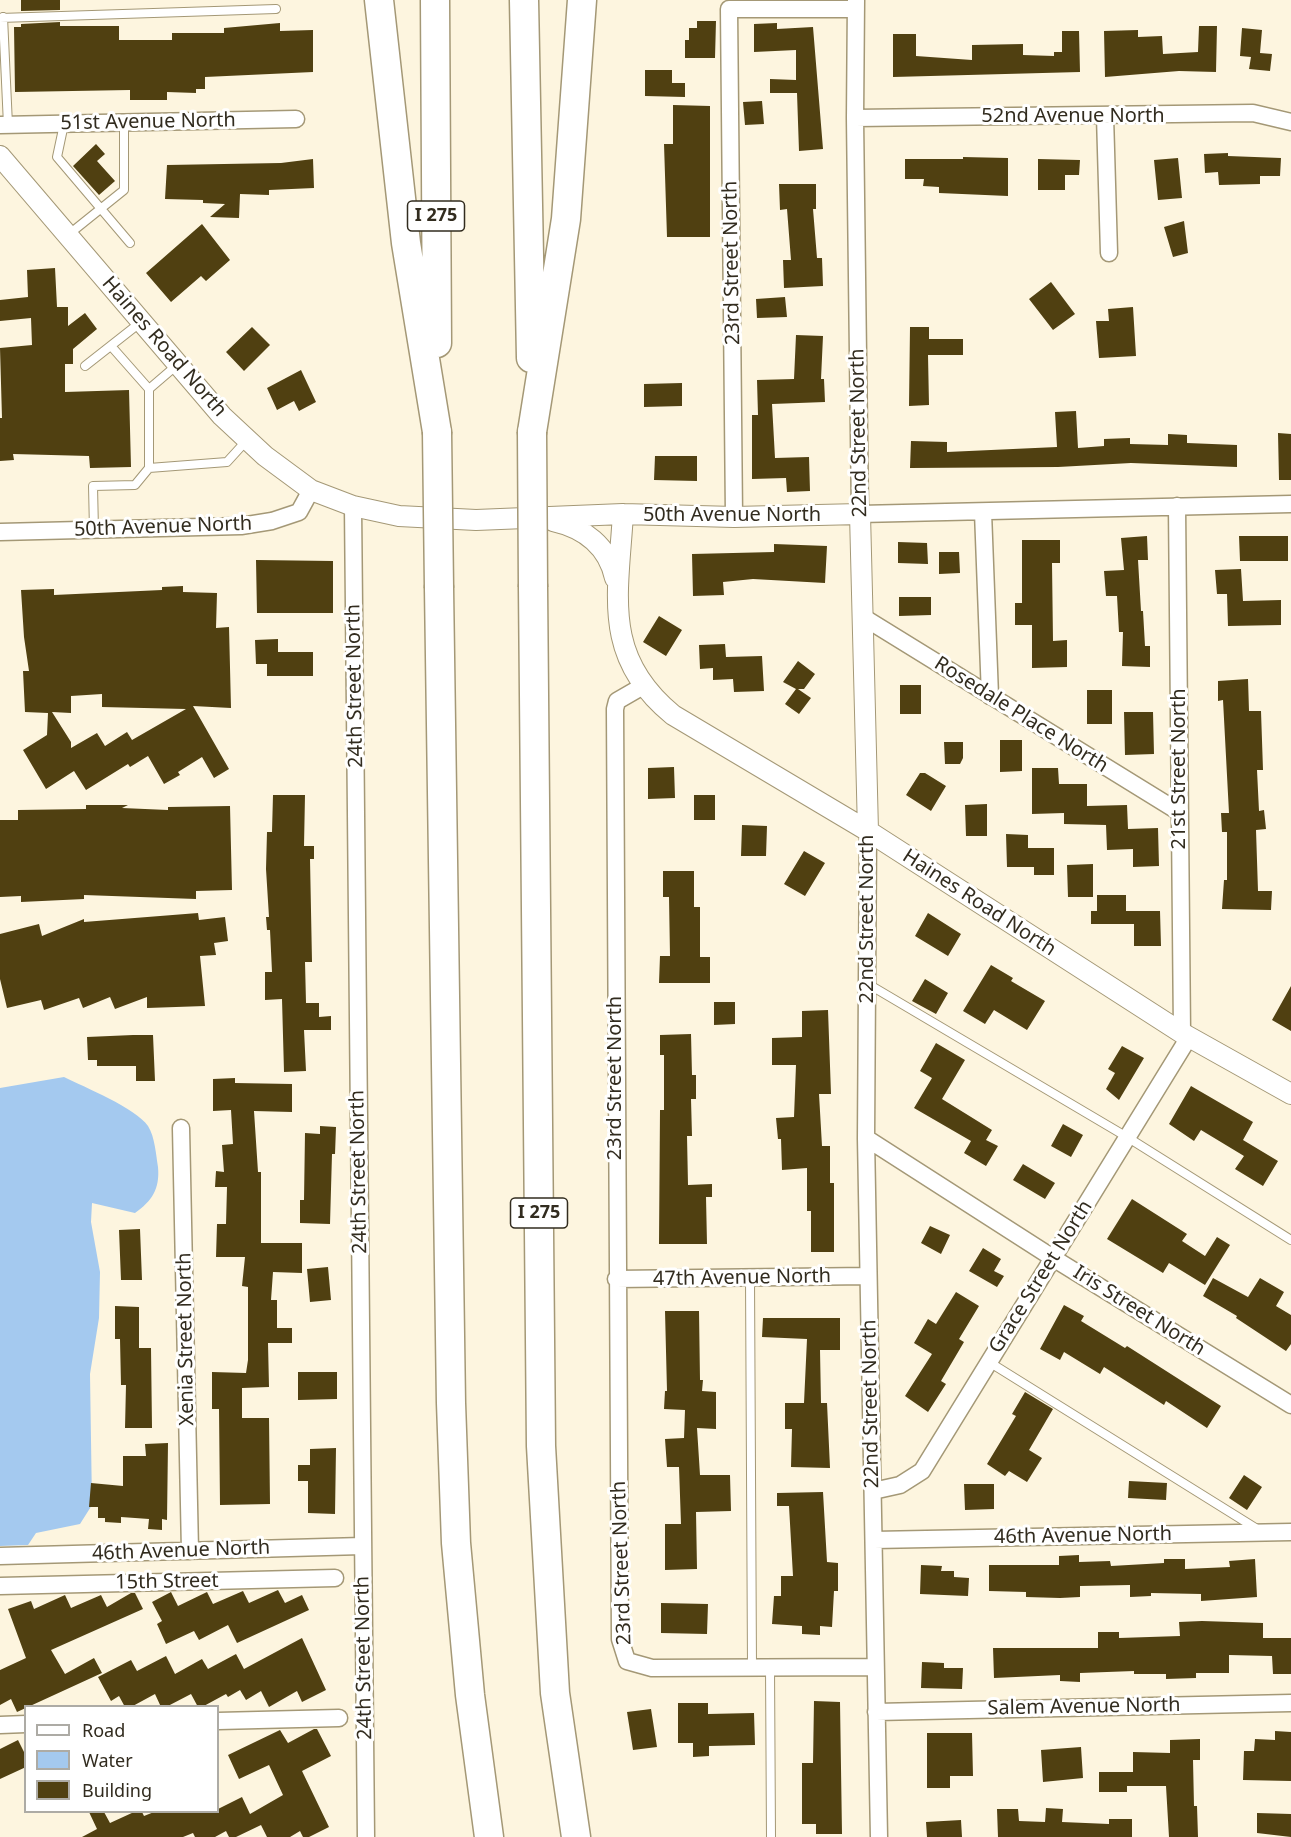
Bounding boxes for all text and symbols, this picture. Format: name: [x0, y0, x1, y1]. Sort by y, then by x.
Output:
street label: 52nd Avenue North: [981, 104, 1165, 128]
street label: 51st Avenue North: [60, 108, 236, 136]
street label: 23rd Street North: [719, 181, 745, 345]
road number: I 275: [408, 201, 464, 231]
street label: Haines Road North: [97, 272, 231, 422]
street label: 22nd Street North: [846, 348, 872, 518]
street label: 50th Avenue North: [643, 503, 821, 527]
street label: 50th Avenue North: [74, 512, 252, 542]
street label: 24th Street North: [342, 604, 368, 768]
street label: Rosedale Place North: [930, 652, 1112, 778]
street label: 21st Street North: [1167, 688, 1191, 850]
street label: 22nd Street North: [855, 835, 879, 1003]
street label: Haines Road North: [898, 844, 1060, 962]
street label: 23rd Street North: [603, 996, 627, 1160]
street label: 24th Street North: [346, 1090, 372, 1254]
street label: Grace Street North: [984, 1196, 1098, 1358]
road number: I 275: [510, 1198, 568, 1228]
street label: Xenia Street North: [172, 1252, 200, 1426]
street label: Iris Street North: [1069, 1261, 1209, 1361]
street label: 47th Avenue North: [653, 1264, 831, 1292]
street label: 22nd Street North: [858, 1319, 884, 1489]
street label: 23rd Street North: [607, 1480, 637, 1646]
street label: 46th Avenue North: [994, 1522, 1172, 1550]
street label: 46th Avenue North: [92, 1536, 270, 1566]
street label: 15th Street: [115, 1569, 219, 1595]
street label: 24th Street North: [351, 1576, 377, 1740]
street label: Salem Avenue North: [987, 1693, 1181, 1721]
legend: [24, 1705, 219, 1813]
text: Road: [82, 1718, 125, 1742]
text: Water: [82, 1748, 133, 1772]
text: Building: [82, 1778, 152, 1802]

